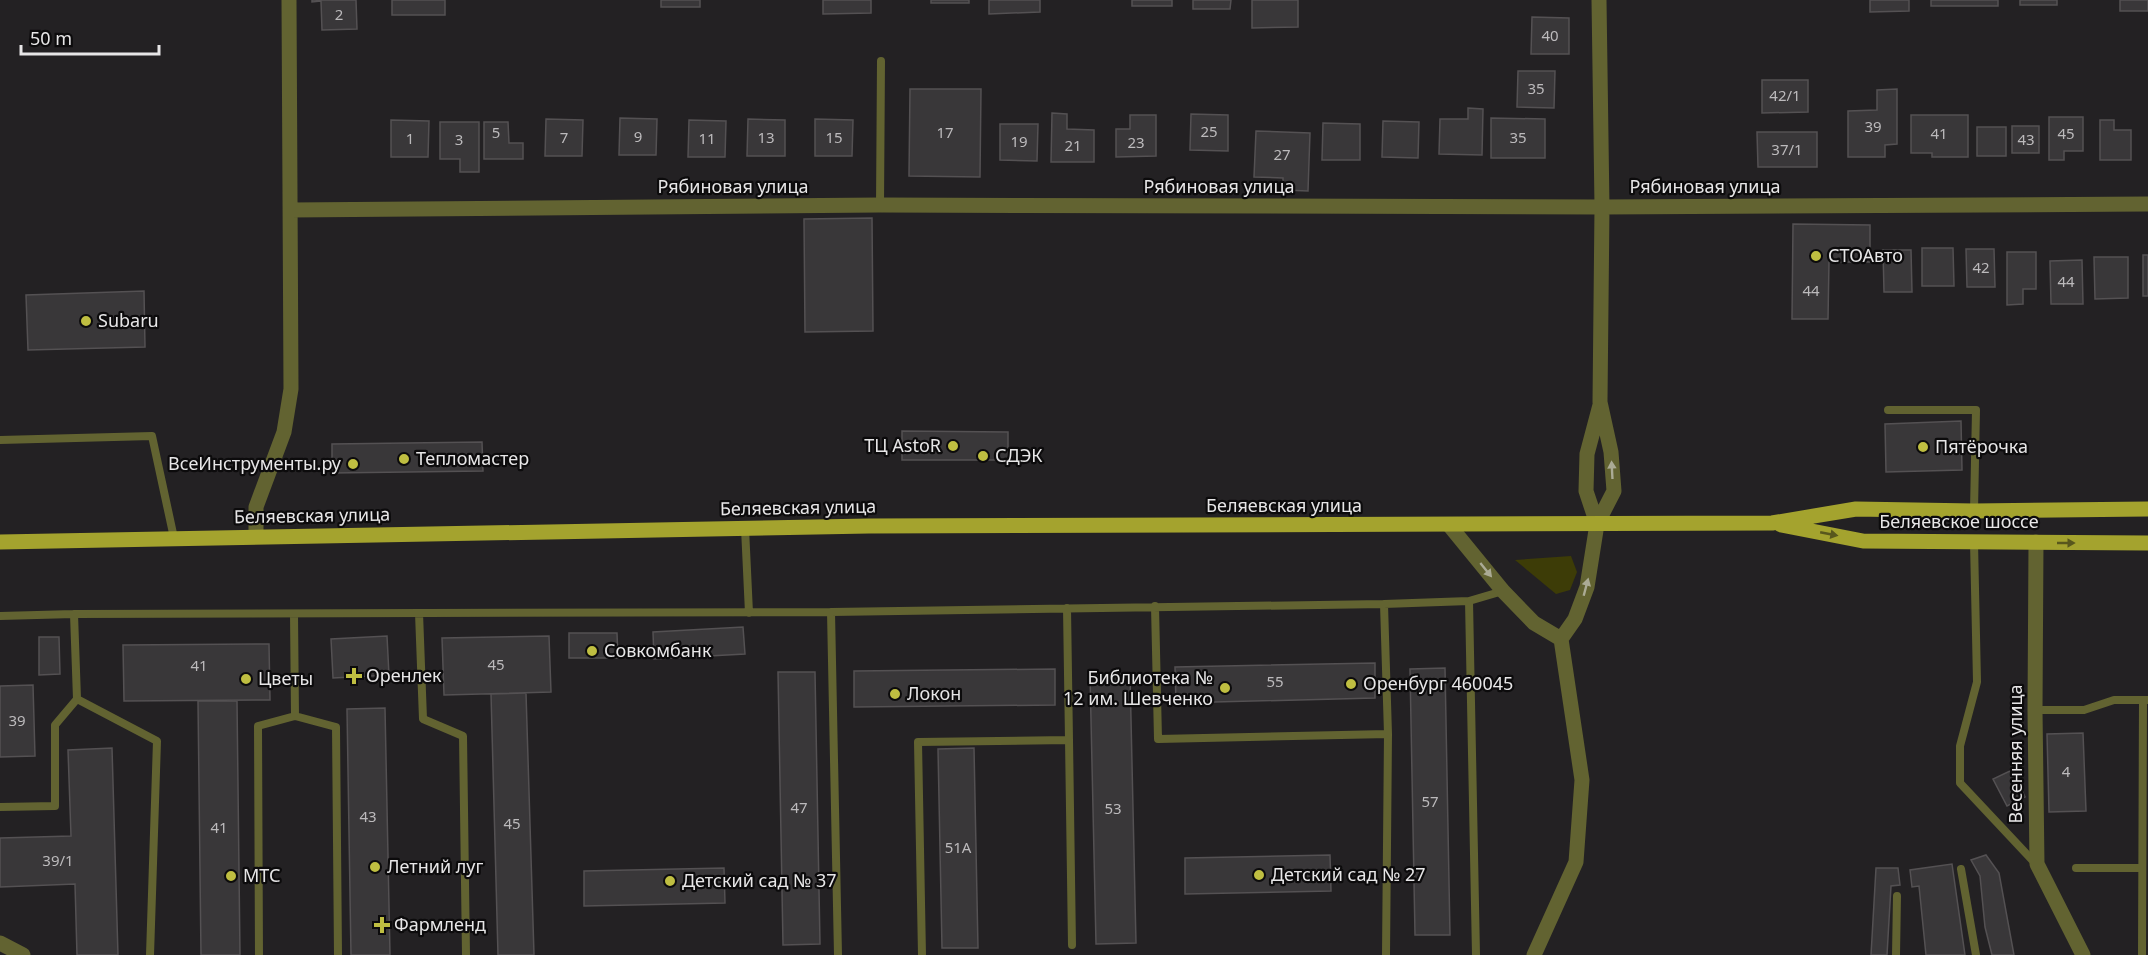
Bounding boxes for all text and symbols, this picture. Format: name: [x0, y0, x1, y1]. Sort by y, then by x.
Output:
house number: 2: [335, 4, 343, 24]
scale bar: [21, 18, 159, 56]
house number: 40: [1541, 25, 1559, 45]
text: 50 m: [30, 26, 72, 50]
house number: 35: [1527, 78, 1545, 98]
house number: 42/1: [1769, 85, 1801, 105]
house number: 39: [1864, 116, 1882, 136]
house number: 25: [1200, 121, 1218, 141]
house number: 5: [492, 122, 500, 142]
house number: 17: [936, 122, 954, 142]
house number: 41: [1930, 123, 1948, 143]
house number: 45: [2057, 123, 2075, 143]
house number: 9: [634, 126, 642, 146]
house number: 7: [560, 127, 568, 147]
house number: 13: [757, 127, 775, 147]
house number: 15: [825, 127, 843, 147]
house number: 35: [1509, 127, 1527, 147]
house number: 1: [406, 128, 414, 148]
house number: 11: [698, 128, 716, 148]
house number: 3: [455, 129, 463, 149]
house number: 43: [2017, 129, 2035, 149]
house number: 19: [1010, 131, 1028, 151]
house number: 23: [1127, 132, 1145, 152]
house number: 21: [1064, 135, 1082, 155]
house number: 37/1: [1771, 139, 1803, 159]
house number: 27: [1273, 144, 1291, 164]
street label: Рябиновая улица: [657, 174, 809, 198]
street label: Рябиновая улица: [1143, 174, 1295, 198]
street label: Рябиновая улица: [1629, 174, 1781, 198]
place label: СТОАвто: [1828, 243, 1903, 267]
marker: СТОАвто: [1809, 249, 1823, 263]
house number: 42: [1972, 257, 1990, 277]
house number: 44: [2057, 271, 2075, 291]
house number: 44: [1802, 280, 1820, 300]
place label: Subaru: [98, 308, 159, 332]
marker: Subaru: [79, 314, 93, 328]
place label: ТЦ AstoR: [864, 433, 941, 457]
place label: Пятёрочка: [1935, 434, 2028, 458]
marker: ТЦ AstoR: [946, 439, 960, 453]
marker: Пятёрочка: [1916, 440, 1930, 454]
place label: СДЭК: [995, 443, 1043, 467]
place label: Тепломастер: [416, 446, 529, 470]
marker: СДЭК: [976, 449, 990, 463]
place label: ВсеИнструменты.ру: [168, 451, 342, 475]
marker: Тепломастер: [397, 452, 411, 466]
marker: ВсеИнструменты.ру: [346, 457, 360, 471]
one-way arrow: [1608, 460, 1617, 479]
street label: Беляевская улица: [1206, 493, 1362, 517]
street label: Беляевская улица: [720, 494, 876, 520]
street label: Беляевская улица: [234, 502, 390, 528]
street label: Беляевское шоссе: [1879, 509, 2039, 533]
one-way arrow: [1820, 530, 1839, 539]
one-way arrow: [2056, 538, 2075, 548]
one-way arrow: [1479, 562, 1492, 578]
one-way arrow: [1581, 578, 1591, 596]
place label: Совкомбанк: [604, 638, 712, 662]
marker: Совкомбанк: [585, 644, 599, 658]
house number: 45: [487, 654, 505, 674]
house number: 41: [190, 655, 208, 675]
place label: Оренлек: [366, 663, 442, 687]
place label: Библиотека № 12 им. Шевченко: [1063, 665, 1213, 710]
place label: Цветы: [258, 666, 313, 690]
marker: Оренлек: [347, 669, 361, 683]
house number: 55: [1266, 671, 1284, 691]
place label: Оренбург 460045: [1363, 671, 1513, 695]
marker: Цветы: [239, 672, 253, 686]
marker: Оренбург 460045: [1344, 677, 1358, 691]
place label: Локон: [907, 681, 961, 705]
marker: Библиотека № 12 им. Шевченко: [1218, 681, 1232, 695]
street label: Весенняя улица: [2003, 685, 2027, 823]
marker: Локон: [888, 687, 902, 701]
house number: 39: [8, 710, 26, 730]
house number: 4: [2062, 761, 2071, 781]
house number: 57: [1421, 791, 1439, 811]
house number: 47: [790, 797, 808, 817]
house number: 53: [1104, 798, 1122, 818]
house number: 43: [359, 806, 377, 826]
house number: 45: [503, 813, 521, 833]
house number: 41: [210, 817, 228, 837]
house number: 51А: [945, 837, 972, 857]
house number: 39/1: [42, 850, 74, 870]
place label: Летний луг: [387, 854, 483, 878]
marker: Летний луг: [368, 860, 382, 874]
place label: Детский сад № 27: [1271, 862, 1426, 886]
place label: МТС: [243, 863, 281, 887]
place label: Детский сад № 37: [682, 868, 837, 892]
marker: Детский сад № 27: [1252, 868, 1266, 882]
marker: МТС: [224, 869, 238, 883]
marker: Детский сад № 37: [663, 874, 677, 888]
place label: Фармленд: [394, 912, 486, 936]
marker: Фармленд: [375, 918, 389, 932]

